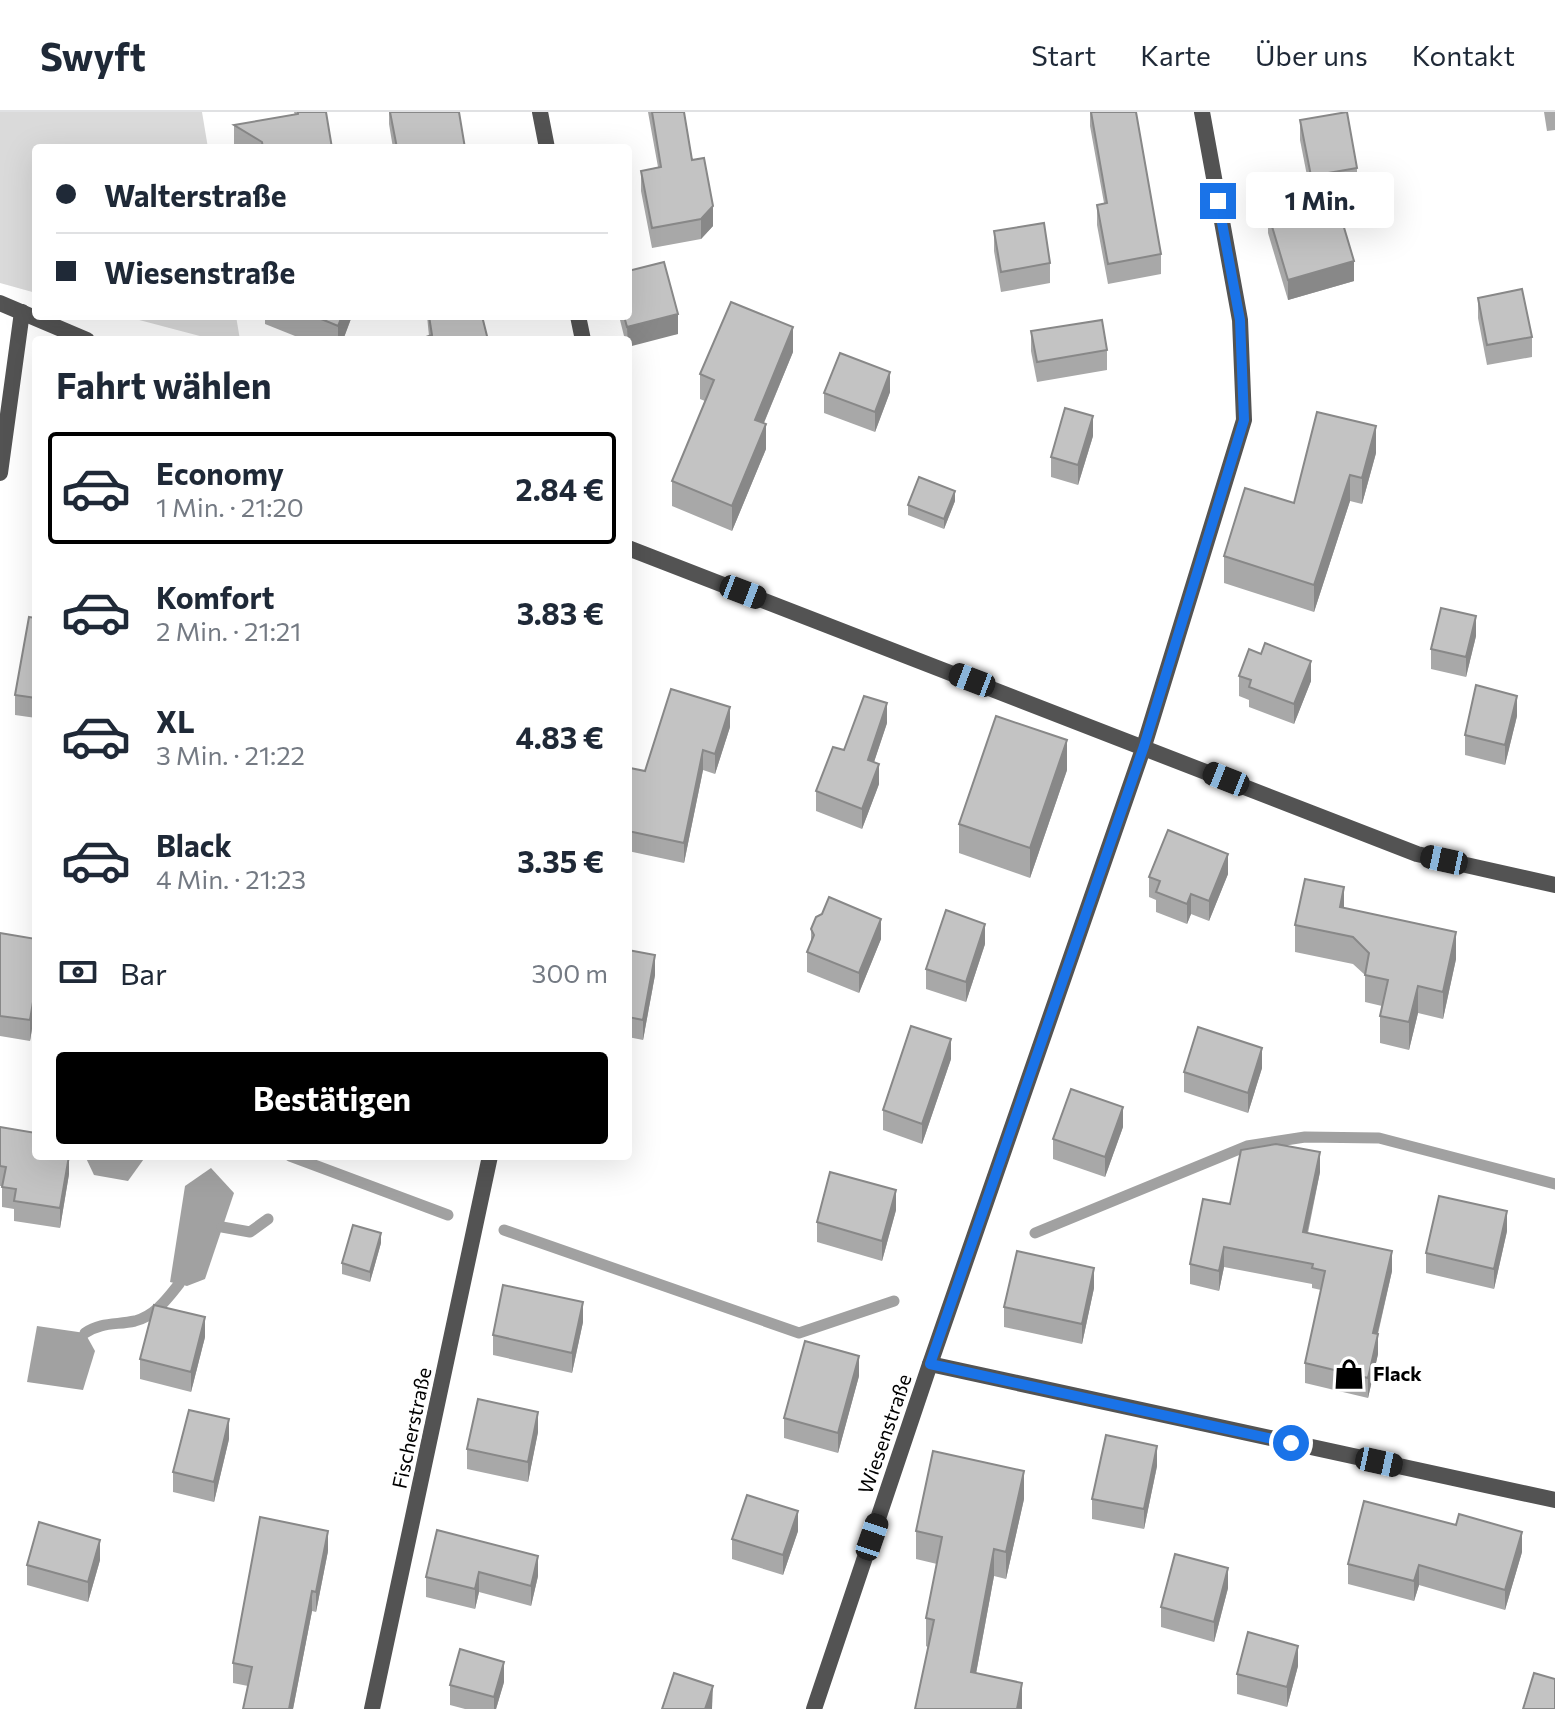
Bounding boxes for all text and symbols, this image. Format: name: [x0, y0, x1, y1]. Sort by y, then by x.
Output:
text: Swyft: [40, 32, 146, 79]
text: Start: [1031, 38, 1096, 72]
text: Karte: [1140, 38, 1211, 72]
text: Über uns: [1255, 38, 1368, 72]
text: Kontakt: [1412, 38, 1515, 72]
callout: 1 Min.: [1246, 173, 1394, 229]
text: Walterstraße: [104, 176, 287, 213]
route end: [1200, 183, 1236, 219]
text: 1 Min.: [1285, 184, 1355, 215]
text: Wiesenstraße: [104, 253, 295, 290]
text: Fahrt wählen: [56, 362, 272, 406]
icon: car: [60, 452, 132, 524]
text: Economy: [156, 454, 284, 491]
text: 2.84 €: [516, 470, 604, 507]
text: 1 Min. · 21:20: [156, 491, 304, 522]
car: [716, 572, 770, 612]
icon: car: [60, 576, 132, 648]
text: Komfort: [156, 578, 275, 615]
text: 3.83 €: [517, 594, 604, 631]
text: 2 Min. · 21:21: [156, 615, 301, 646]
car: [945, 660, 999, 700]
icon: car: [60, 700, 132, 772]
text: XL: [156, 702, 195, 739]
text: 4.83 €: [515, 718, 604, 755]
text: 3 Min. · 21:22: [156, 739, 305, 770]
car: [1199, 759, 1253, 799]
icon: car: [60, 824, 132, 896]
text: Black: [156, 826, 232, 863]
text: 3.35 €: [517, 842, 604, 879]
car: [1418, 843, 1470, 877]
text: 4 Min. · 21:23: [156, 863, 306, 894]
icon: cash: [56, 950, 100, 994]
text: Bar: [120, 954, 167, 991]
text: 300 m: [532, 957, 608, 988]
button: Bestätigen: [56, 1052, 608, 1144]
shop icon: Flack: [1332, 1357, 1366, 1391]
place label: Flack: [1373, 1361, 1422, 1385]
street label: Fischerstraße: [386, 1365, 436, 1491]
street label: Wiesenstraße: [852, 1370, 916, 1497]
route start: [1273, 1425, 1309, 1461]
car: [1353, 1445, 1405, 1479]
car: [853, 1510, 891, 1564]

